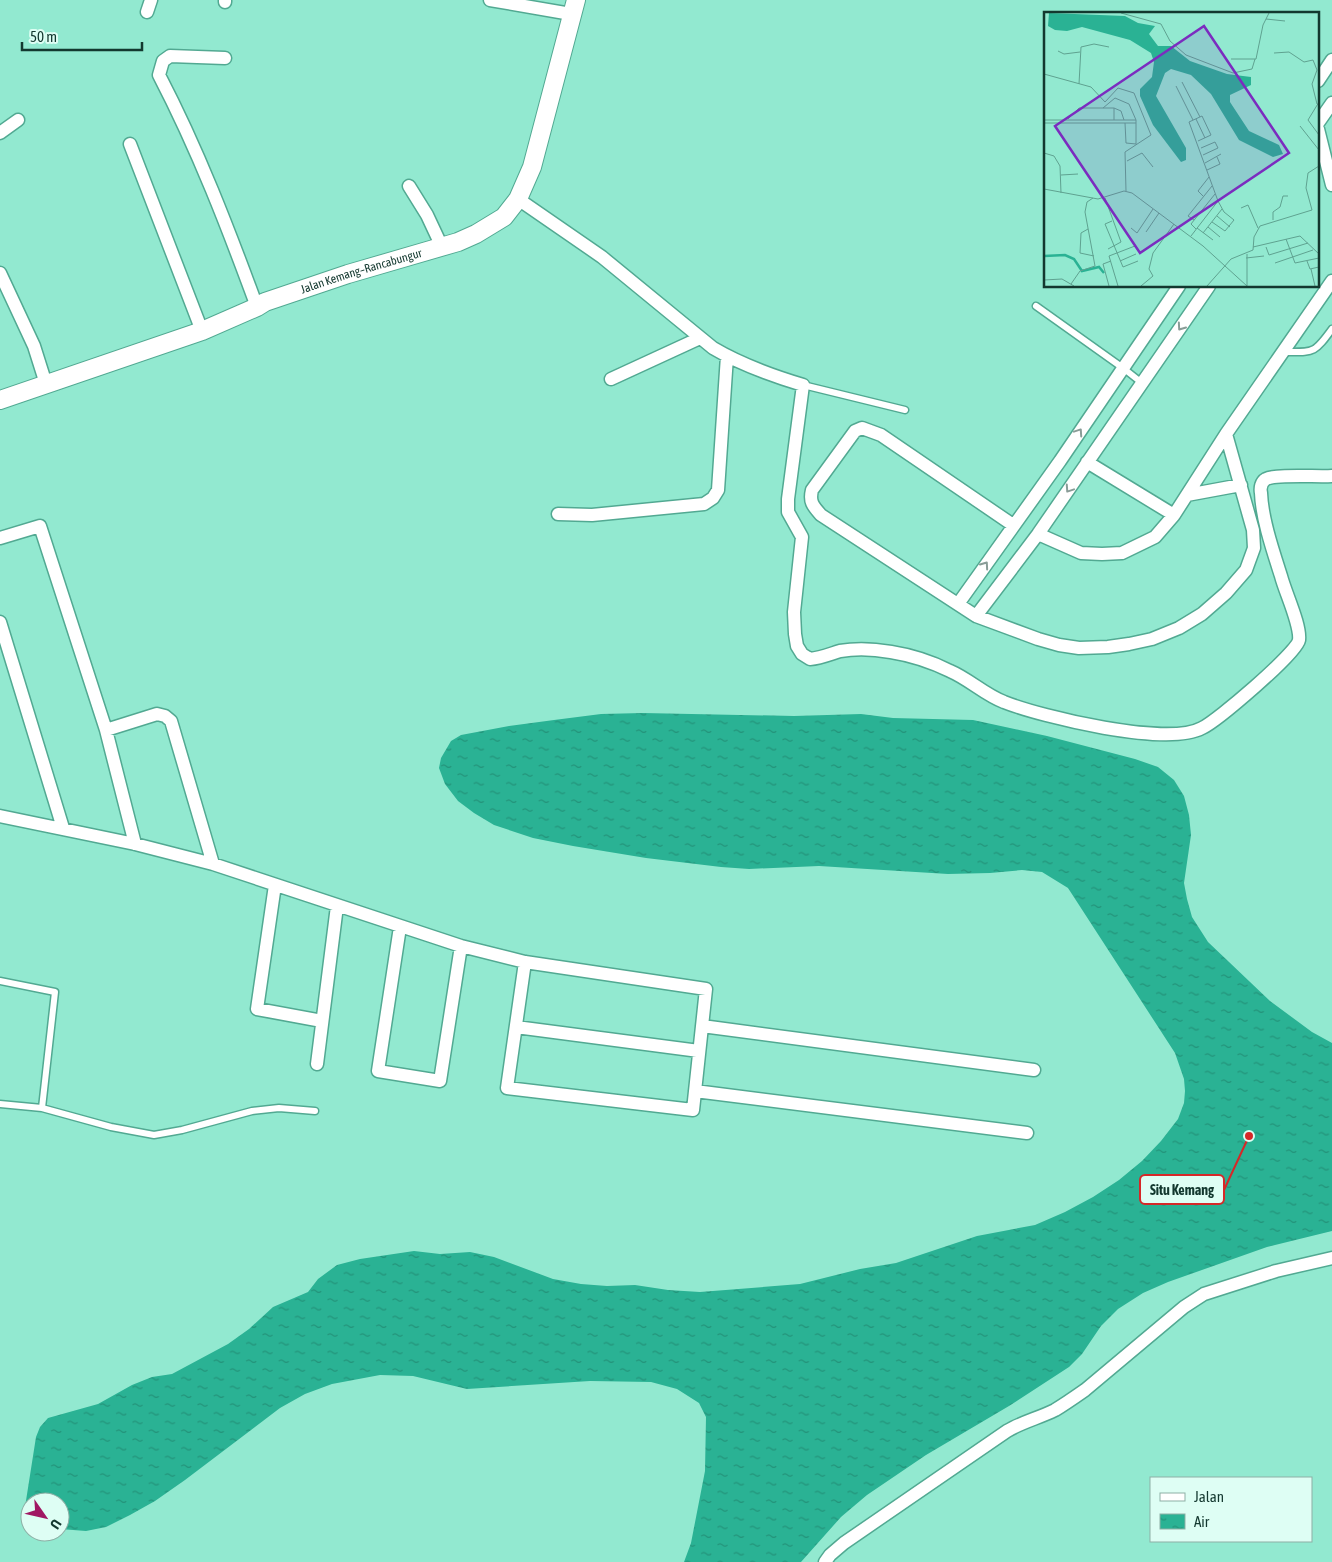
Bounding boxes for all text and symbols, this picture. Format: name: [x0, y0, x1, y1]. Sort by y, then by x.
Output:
inset map: [1044, 12, 1320, 288]
scale bar: [22, 20, 142, 52]
text: 50 m: [30, 28, 57, 45]
street label: Jalan Kemang–Rancabungur: [299, 246, 424, 296]
one-way arrow: [1178, 321, 1187, 330]
one-way arrow: [1073, 428, 1082, 438]
one-way arrow: [1066, 483, 1075, 493]
one-way arrow: [979, 561, 989, 570]
callout: Situ Kemang: [1140, 1175, 1224, 1204]
text: Situ Kemang: [1150, 1182, 1215, 1198]
legend: [1150, 1477, 1312, 1542]
text: Jalan: [1194, 1488, 1224, 1505]
north arrow: [20, 1492, 70, 1542]
text: Air: [1194, 1513, 1210, 1530]
text: U: [47, 1516, 65, 1532]

